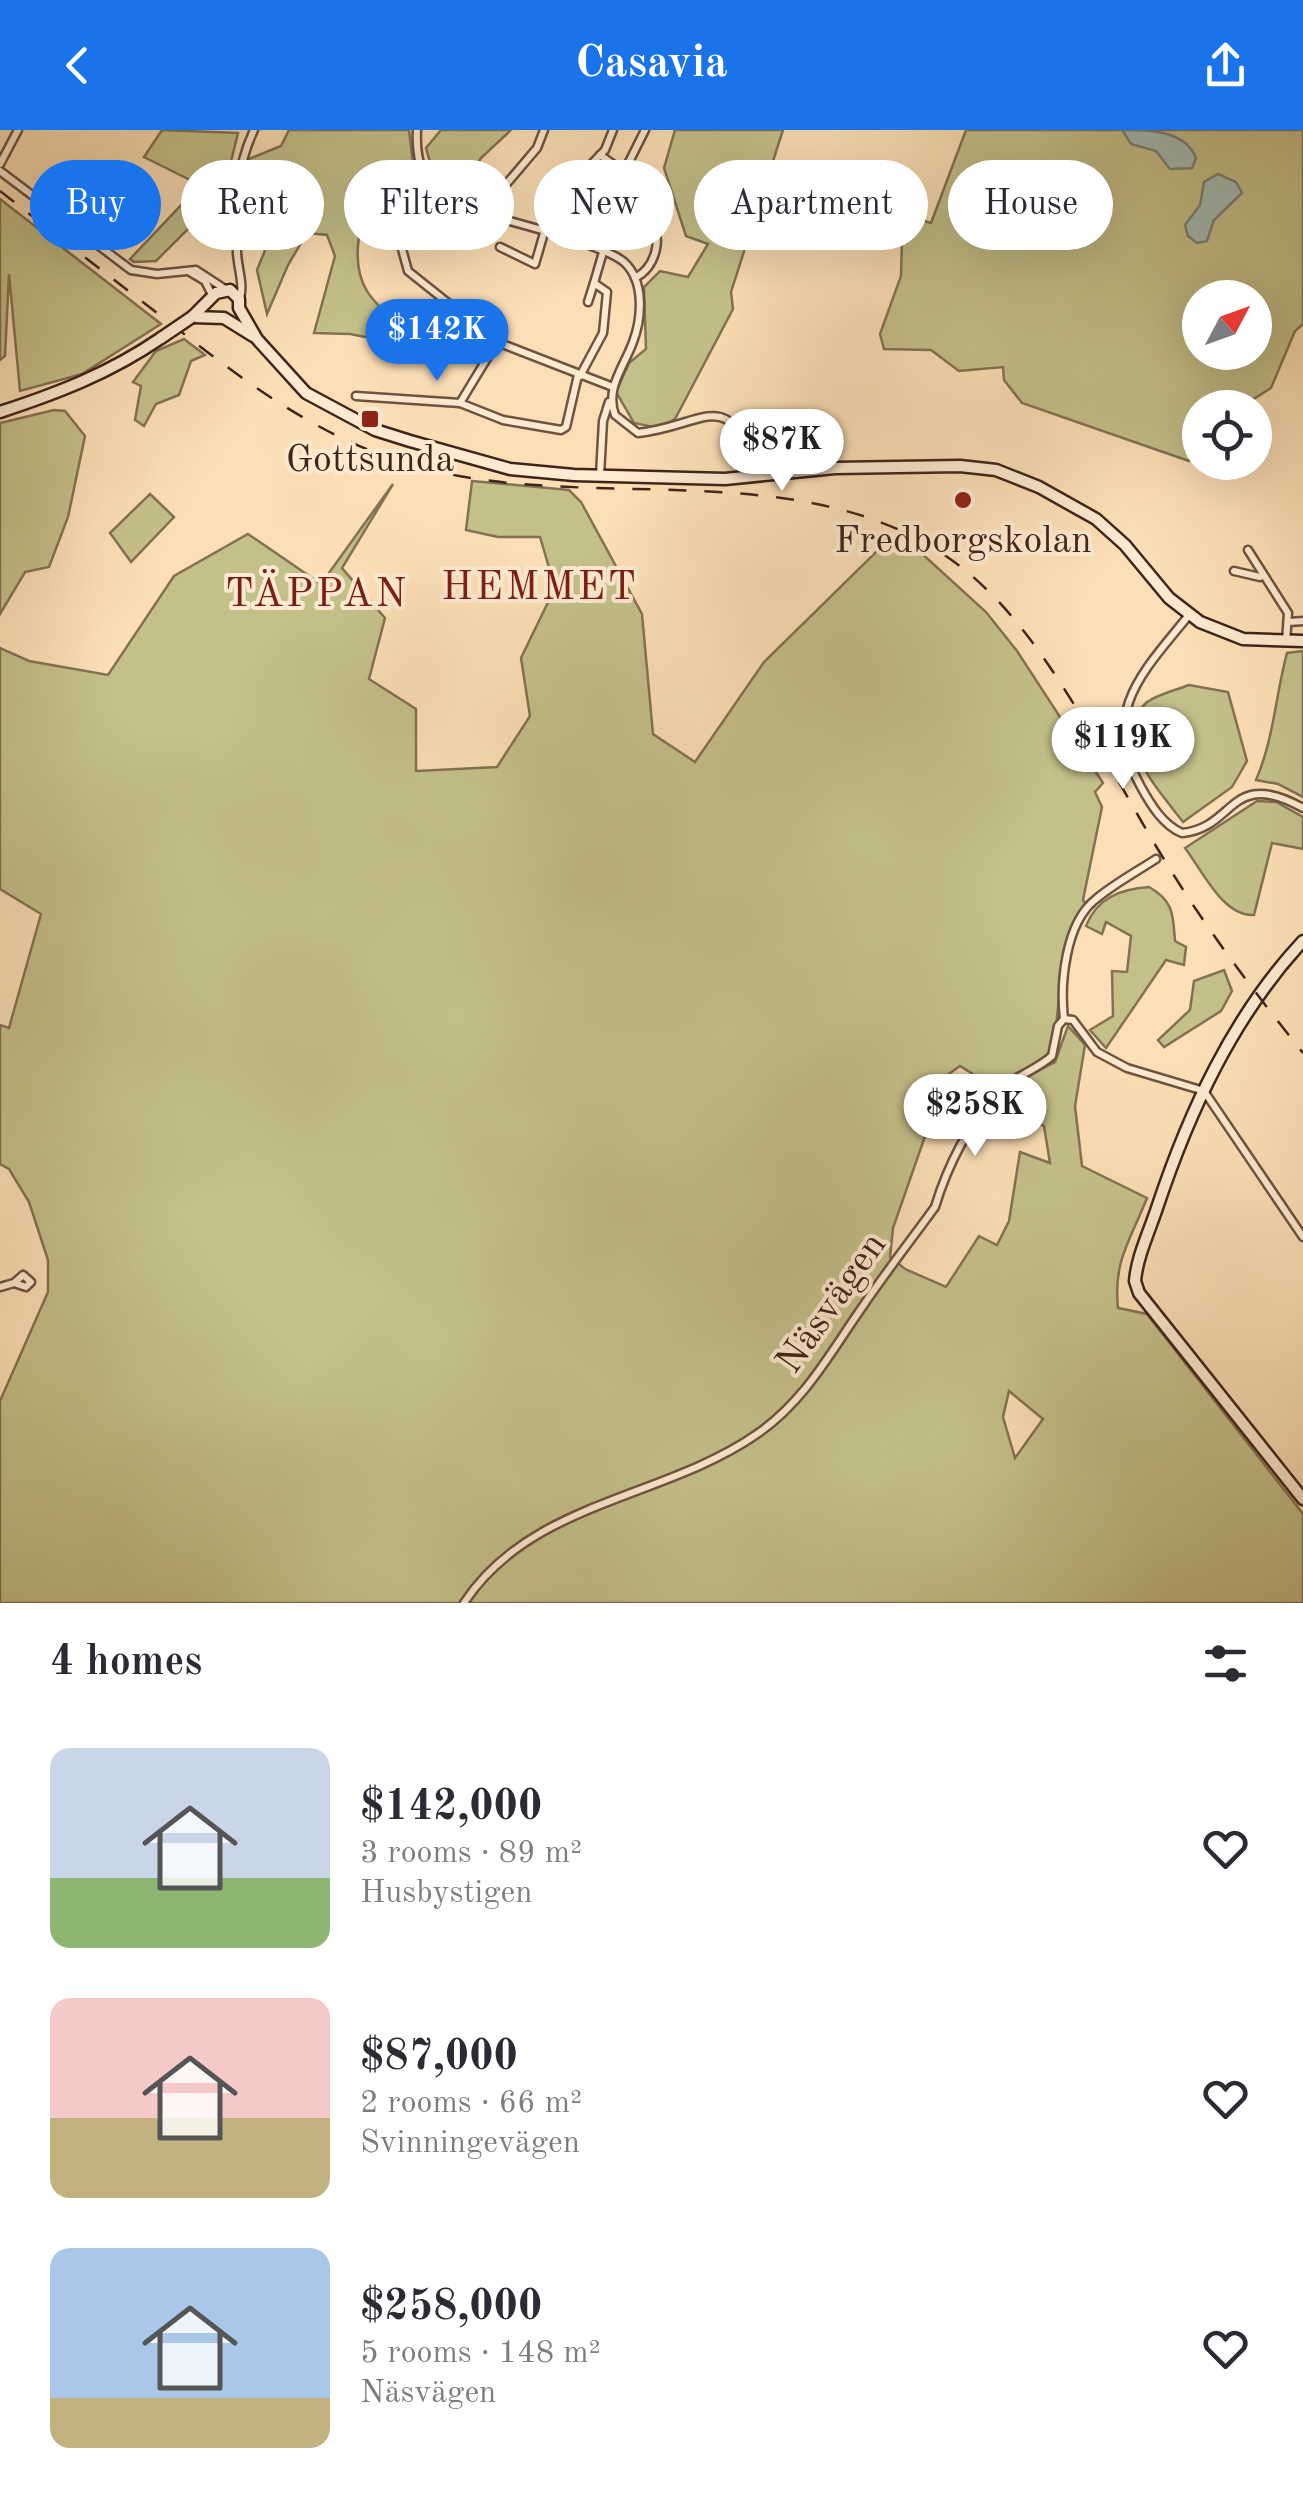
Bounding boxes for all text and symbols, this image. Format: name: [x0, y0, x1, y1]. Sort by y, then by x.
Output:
icon: back: [50, 38, 105, 93]
icon: share: [1198, 38, 1253, 93]
text: Casavia: [575, 42, 728, 87]
chip: Buy: [30, 160, 161, 250]
chip: Rent: [181, 160, 324, 250]
chip: Filters: [344, 160, 514, 250]
chip: New: [534, 160, 674, 250]
chip: Apartment: [694, 160, 928, 250]
chip: House: [948, 160, 1113, 250]
north arrow: [1182, 280, 1272, 370]
map controls: [1182, 280, 1272, 480]
pin: $142K: [367, 299, 507, 384]
text: $142K: [388, 315, 486, 347]
button: locate: [1182, 390, 1272, 480]
marker: Gottsunda: [359, 408, 381, 430]
pin: $87K: [723, 409, 841, 494]
text: $87K: [742, 425, 822, 457]
place label: Gottsunda: [286, 442, 455, 480]
marker: Fredborgskolan: [952, 489, 974, 511]
place label: Fredborgskolan: [834, 523, 1092, 561]
district label: TÄPPAN: [225, 569, 409, 616]
district label: HEMMET: [441, 569, 639, 609]
pin: $119K: [1053, 707, 1193, 792]
text: $119K: [1074, 723, 1172, 755]
pin: $258K: [905, 1074, 1045, 1159]
text: $258K: [926, 1090, 1024, 1122]
street label: Näsvägen: [770, 1226, 894, 1381]
icon: filters: [1198, 1636, 1253, 1691]
text: 4 homes: [50, 1642, 202, 1684]
text: $142,000: [360, 1787, 542, 1829]
icon: home: [130, 1788, 250, 1908]
icon: heart: [1198, 1821, 1253, 1876]
text: 3 rooms · 89 m²: [360, 1838, 582, 1870]
text: Husbystigen: [360, 1878, 533, 1910]
text: $87,000: [360, 2037, 518, 2079]
icon: home: [130, 2038, 250, 2158]
icon: heart: [1198, 2071, 1253, 2126]
text: 2 rooms · 66 m²: [360, 2088, 582, 2120]
text: Svinningevägen: [360, 2128, 580, 2160]
text: $258,000: [360, 2287, 542, 2329]
icon: home: [130, 2288, 250, 2408]
icon: heart: [1198, 2321, 1253, 2376]
text: 5 rooms · 148 m²: [360, 2338, 601, 2370]
text: Näsvägen: [360, 2378, 496, 2410]

